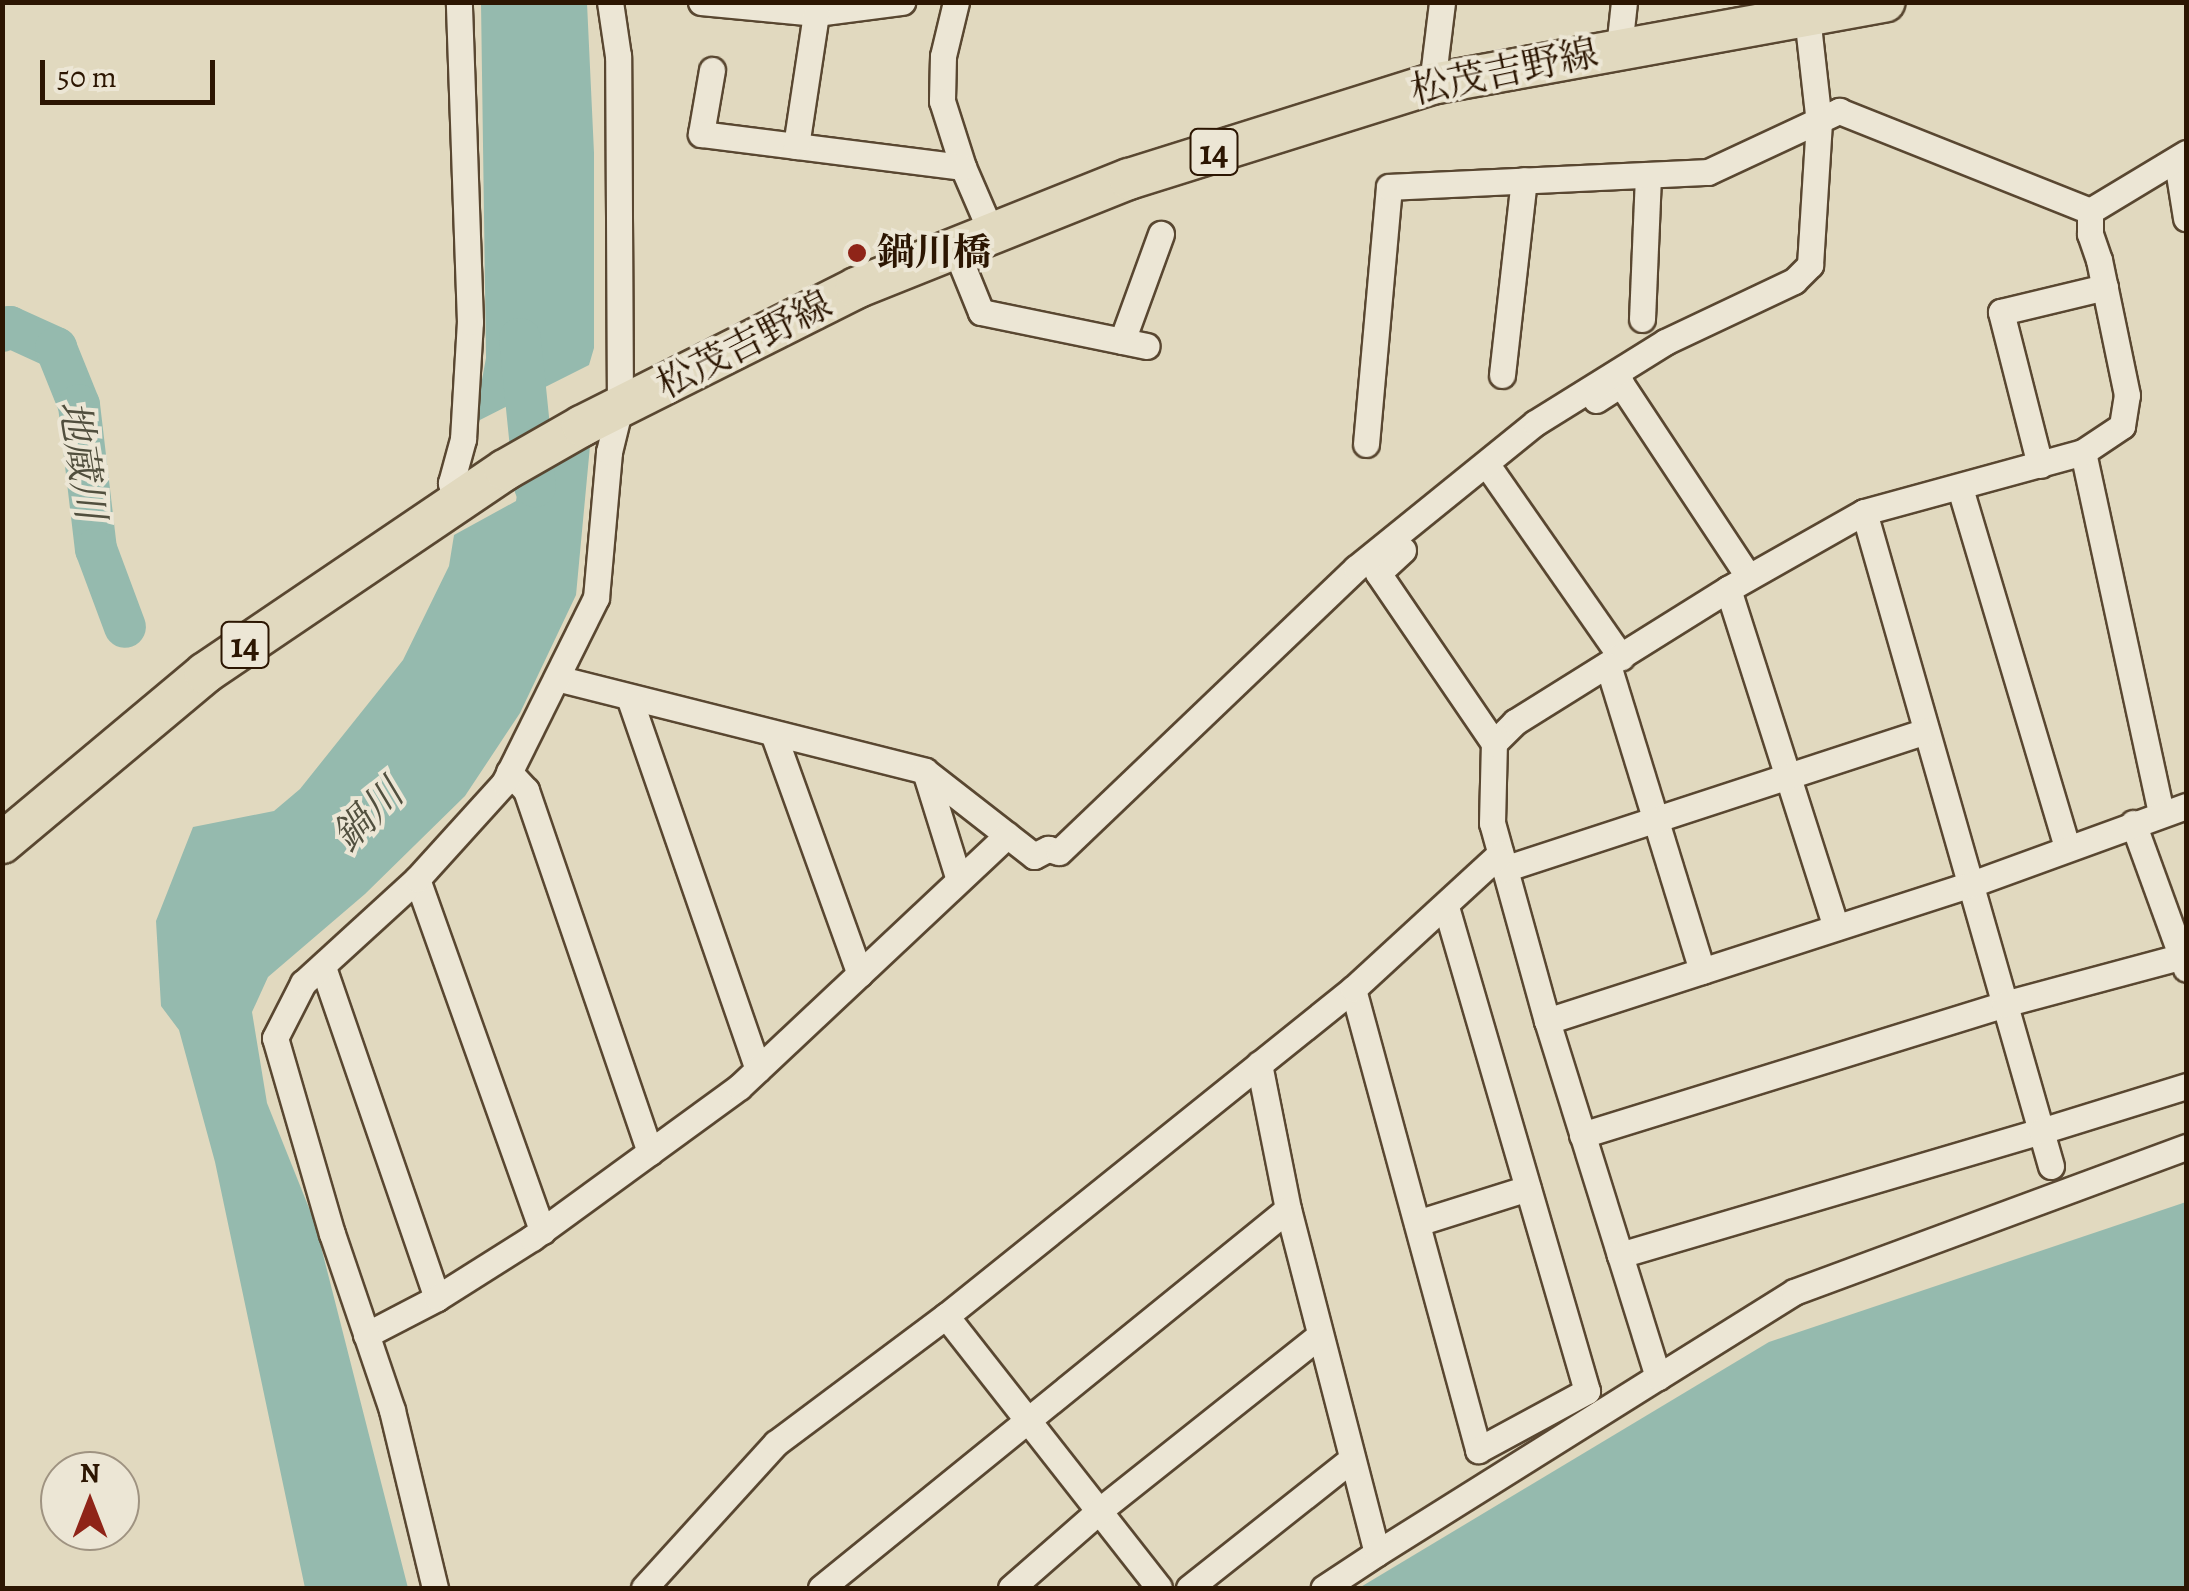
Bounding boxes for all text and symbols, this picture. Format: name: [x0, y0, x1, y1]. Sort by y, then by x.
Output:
street label: 松茂吉野線: [1406, 30, 1602, 114]
scale bar: [45, 40, 220, 102]
text: 50 m: [57, 57, 117, 97]
road number: 14: [1189, 122, 1239, 182]
place label: 鍋川橋: [877, 230, 991, 276]
marker: 鍋川橋: [846, 242, 868, 264]
street label: 松茂吉野線: [649, 282, 839, 408]
water label: 地蔵川: [49, 397, 115, 523]
road number: 14: [220, 615, 270, 675]
water label: 鍋川: [323, 770, 413, 860]
north arrow: [40, 1451, 140, 1551]
text: N: [80, 1454, 100, 1492]

